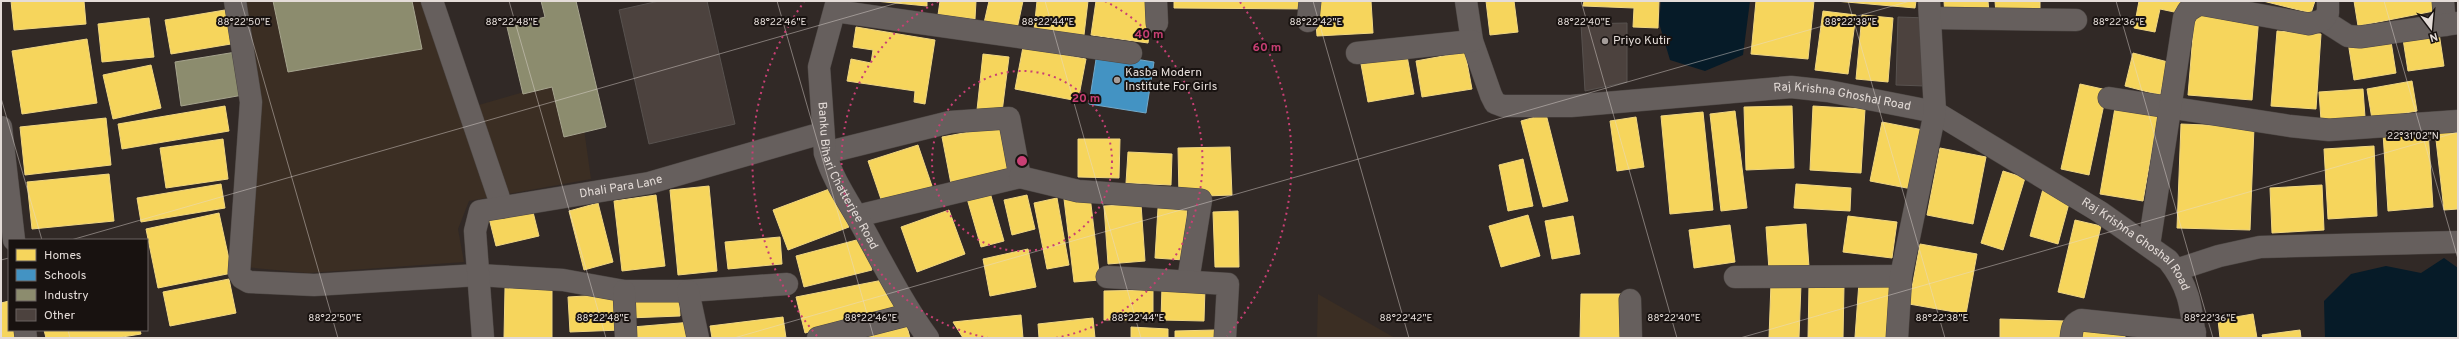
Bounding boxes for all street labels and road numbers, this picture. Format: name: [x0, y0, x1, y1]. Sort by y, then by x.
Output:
street label: Raj Krishna Ghoshal Road: [1773, 79, 1912, 115]
street label: Banku Bihari Chatterjee Road: [813, 101, 881, 252]
street label: Dhali Para Lane: [578, 171, 665, 202]
street label: Raj Krishna Ghoshal Road: [2078, 194, 2193, 293]

